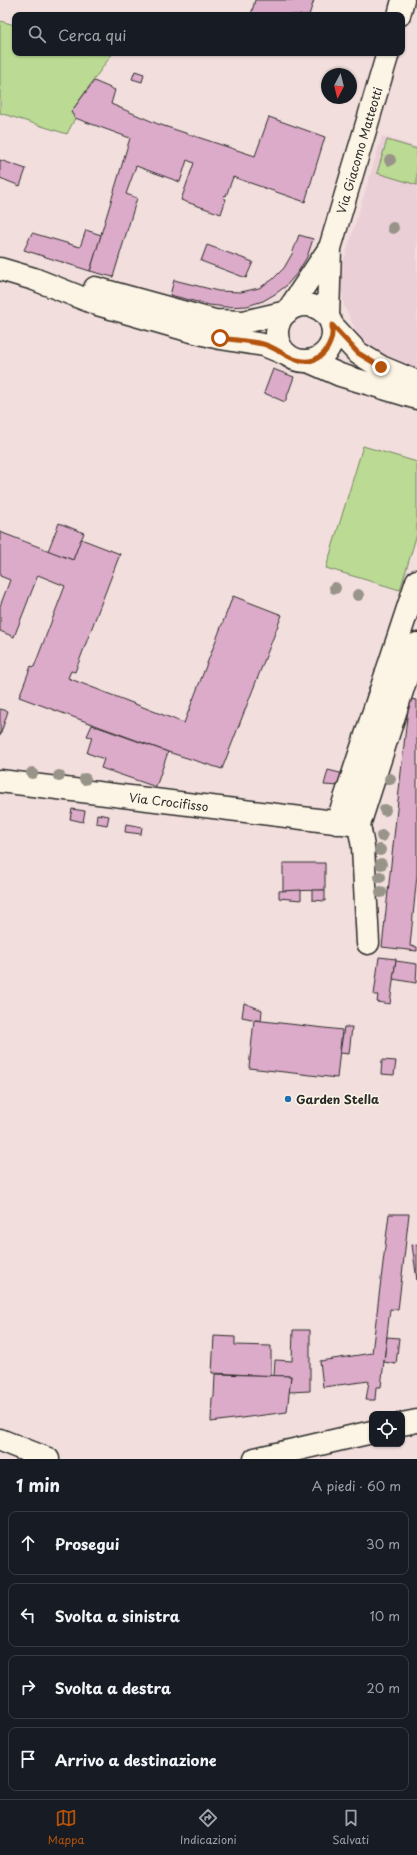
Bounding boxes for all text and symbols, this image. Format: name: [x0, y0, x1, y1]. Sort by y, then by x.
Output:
search box: [12, 12, 405, 56]
icon: search: [26, 23, 48, 45]
text: Cerca qui: [58, 23, 126, 46]
north arrow: [321, 68, 357, 104]
street label: Via Giacomo Matteotti: [332, 85, 386, 216]
route start: [211, 329, 229, 347]
route end: [372, 358, 390, 376]
street label: Via Crocifisso: [128, 788, 210, 816]
place label: Garden Stella: [296, 1090, 379, 1108]
marker: Garden Stella: [283, 1094, 293, 1104]
map controls: [369, 1411, 405, 1447]
button: locate: [369, 1411, 405, 1447]
text: 1 min: [16, 1472, 60, 1498]
text: A piedi · 60 m: [312, 1476, 401, 1495]
icon: ahead: [17, 1532, 39, 1554]
text: Prosegui: [55, 1532, 119, 1555]
text: 30 m: [366, 1534, 400, 1553]
icon: left: [17, 1604, 39, 1626]
text: Svolta a sinistra: [55, 1604, 180, 1627]
text: 10 m: [370, 1606, 400, 1625]
icon: right: [17, 1676, 39, 1698]
text: Svolta a destra: [55, 1676, 171, 1699]
text: 20 m: [366, 1678, 400, 1697]
icon: arrive: [17, 1748, 39, 1770]
text: Arrivo a destinazione: [55, 1748, 217, 1771]
tab: Mappa: [48, 1807, 84, 1848]
tab: Indicazioni: [180, 1807, 237, 1848]
tab: Salvati: [332, 1807, 369, 1848]

